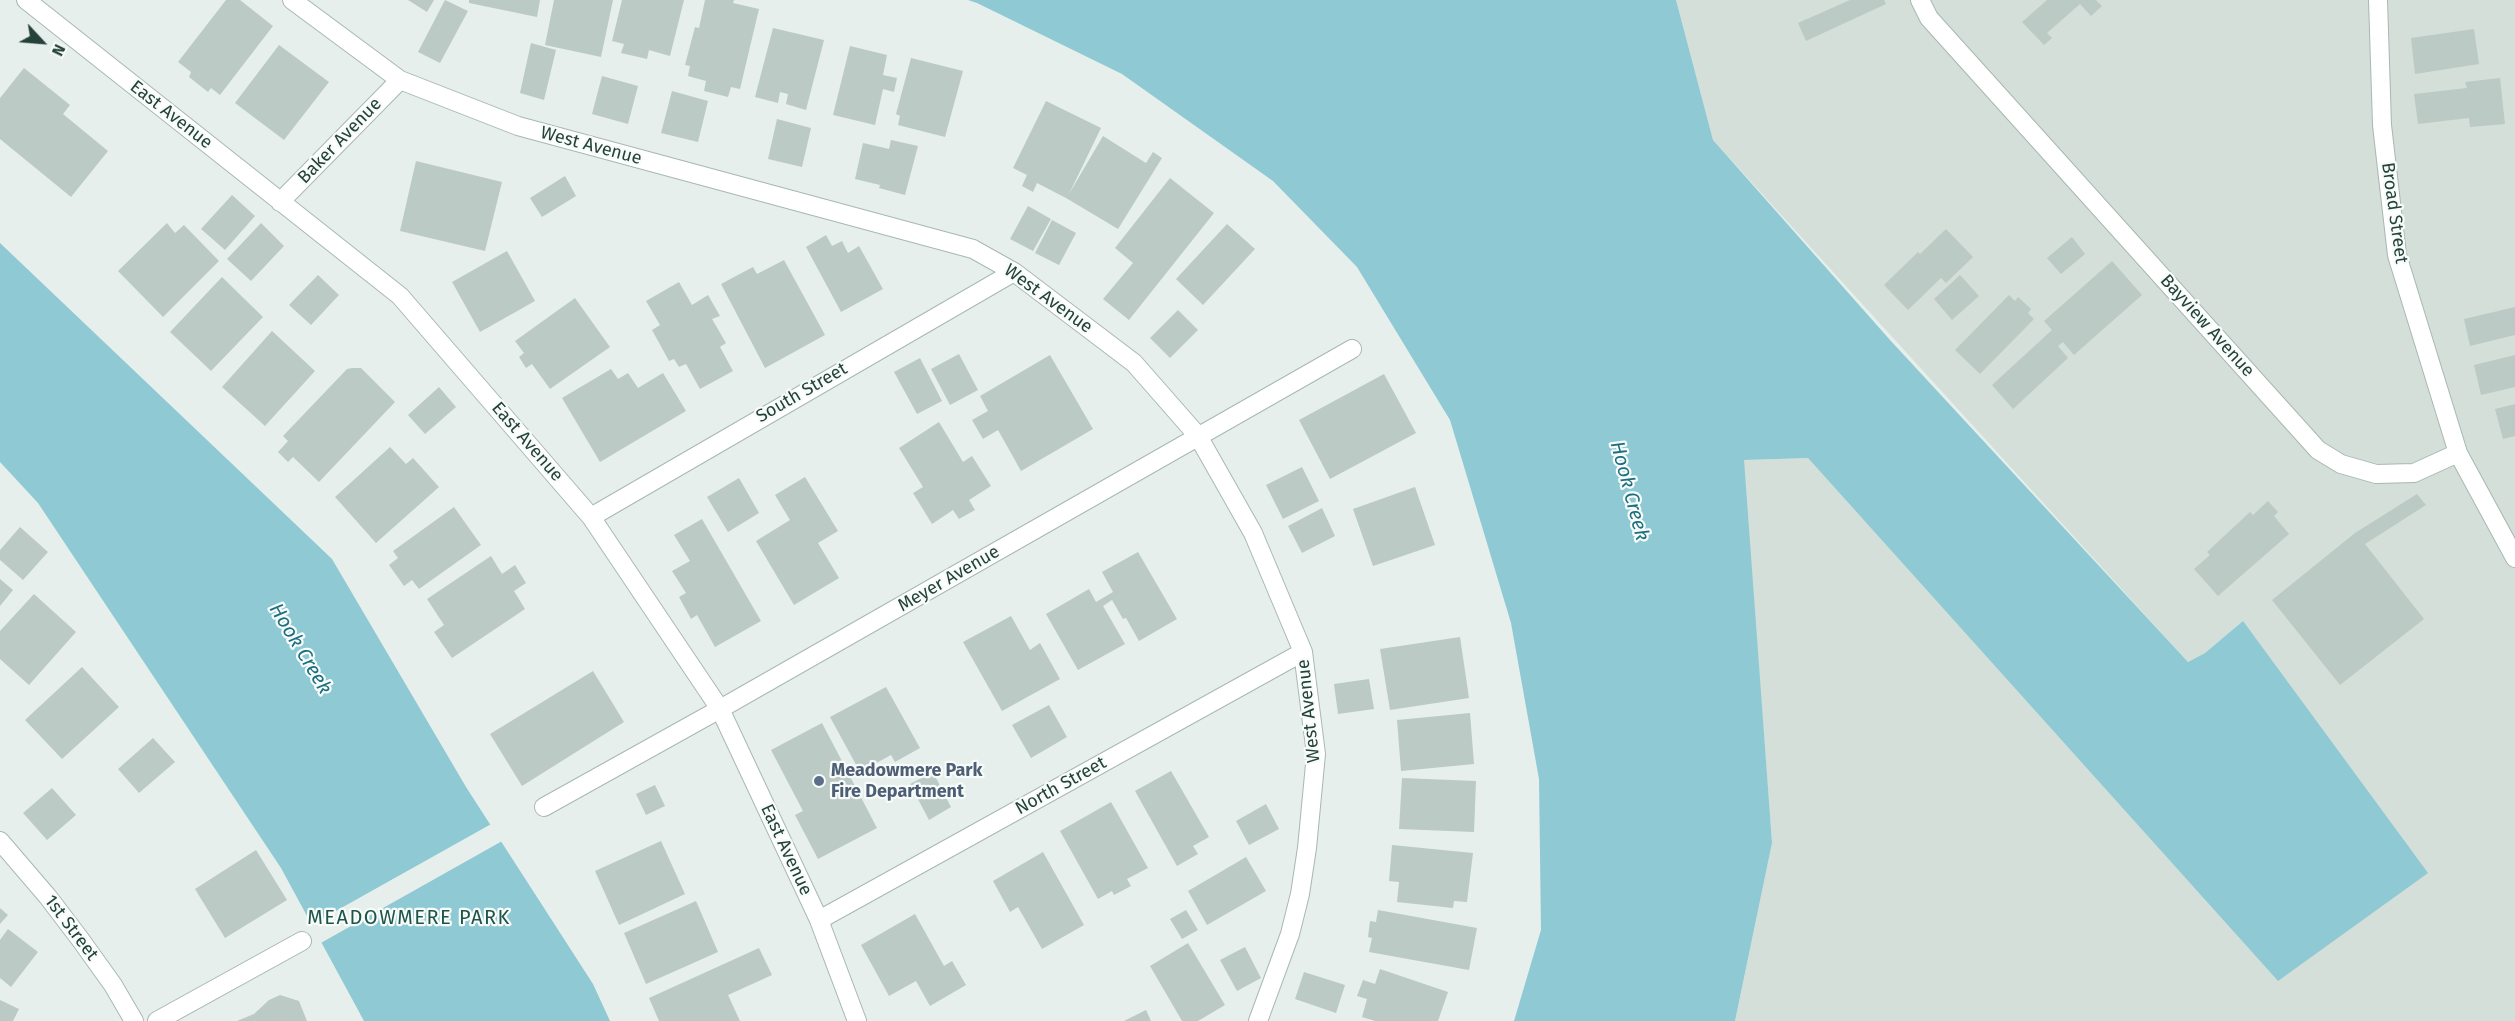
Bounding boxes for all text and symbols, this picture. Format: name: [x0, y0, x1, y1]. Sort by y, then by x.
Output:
north arrow: [12, 12, 72, 72]
text: N: [48, 41, 69, 59]
street label: East Avenue: [126, 76, 216, 154]
street label: Baker Avenue: [294, 94, 386, 188]
street label: West Avenue: [538, 122, 644, 170]
street label: Broad Street: [2376, 161, 2412, 265]
street label: West Avenue: [1000, 260, 1096, 338]
street label: Bayview Avenue: [2155, 270, 2259, 382]
street label: South Street: [753, 358, 851, 428]
street label: East Avenue: [487, 398, 567, 486]
water label: Hook Creek: [1604, 439, 1654, 543]
street label: Meyer Avenue: [894, 541, 1004, 617]
water label: Hook Creek: [263, 599, 337, 699]
street label: West Avenue: [1293, 658, 1325, 764]
street label: North Street: [1012, 752, 1110, 820]
place label: Meadowmere Park Fire Department: [831, 760, 982, 802]
marker: Meadowmere Park Fire Department: [812, 774, 826, 788]
street label: East Avenue: [755, 801, 817, 899]
street label: 1st Street: [39, 891, 103, 965]
district label: MEADOWMERE PARK: [307, 906, 511, 930]

